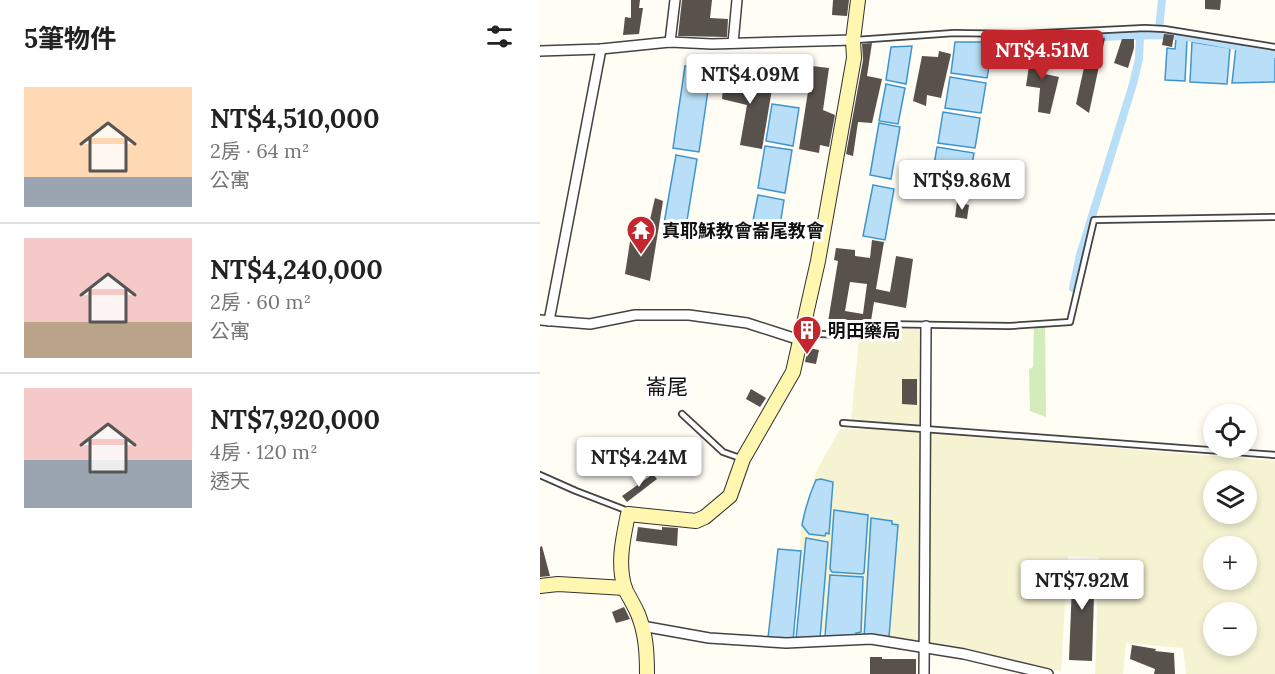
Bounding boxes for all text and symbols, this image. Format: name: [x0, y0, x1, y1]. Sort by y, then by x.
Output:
icon: filters: [483, 20, 516, 53]
text: 5筆物件: [24, 22, 116, 55]
pin: NT$4.51M: [980, 30, 1104, 81]
text: NT$4.51M: [995, 37, 1089, 62]
pin: NT$4.09M: [688, 54, 812, 105]
text: NT$4.09M: [700, 61, 800, 86]
text: NT$4,510,000: [210, 102, 379, 135]
icon: home: [72, 111, 144, 183]
text: 2房 · 64 m²: [210, 138, 310, 163]
pin: NT$9.86M: [900, 160, 1024, 211]
text: 公寓: [210, 167, 250, 192]
text: NT$9.86M: [913, 167, 1011, 192]
temple icon: 真耶穌教會崙尾教會: [625, 214, 657, 256]
place label: 真耶穌教會崙尾教會: [662, 219, 825, 242]
text: NT$4,240,000: [210, 253, 383, 286]
icon: home: [72, 262, 144, 334]
text: 2房 · 60 m²: [210, 289, 311, 314]
building icon: 明田藥局: [791, 314, 823, 356]
text: 公寓: [210, 318, 250, 343]
place label: 明田藥局: [828, 319, 900, 342]
district label: 崙尾: [646, 373, 688, 400]
text: NT$7,920,000: [210, 403, 380, 436]
map controls: [1203, 404, 1257, 656]
button: locate: [1203, 404, 1257, 458]
icon: home: [72, 412, 144, 484]
pin: NT$4.24M: [577, 437, 701, 488]
text: 4房 · 120 m²: [210, 439, 318, 464]
text: NT$4.24M: [591, 444, 687, 469]
text: 透天: [210, 468, 250, 493]
button: layers: [1203, 470, 1257, 524]
button: +: [1203, 536, 1257, 590]
pin: NT$7.92M: [1020, 560, 1144, 611]
text: NT$7.92M: [1035, 567, 1129, 592]
button: −: [1203, 602, 1257, 656]

